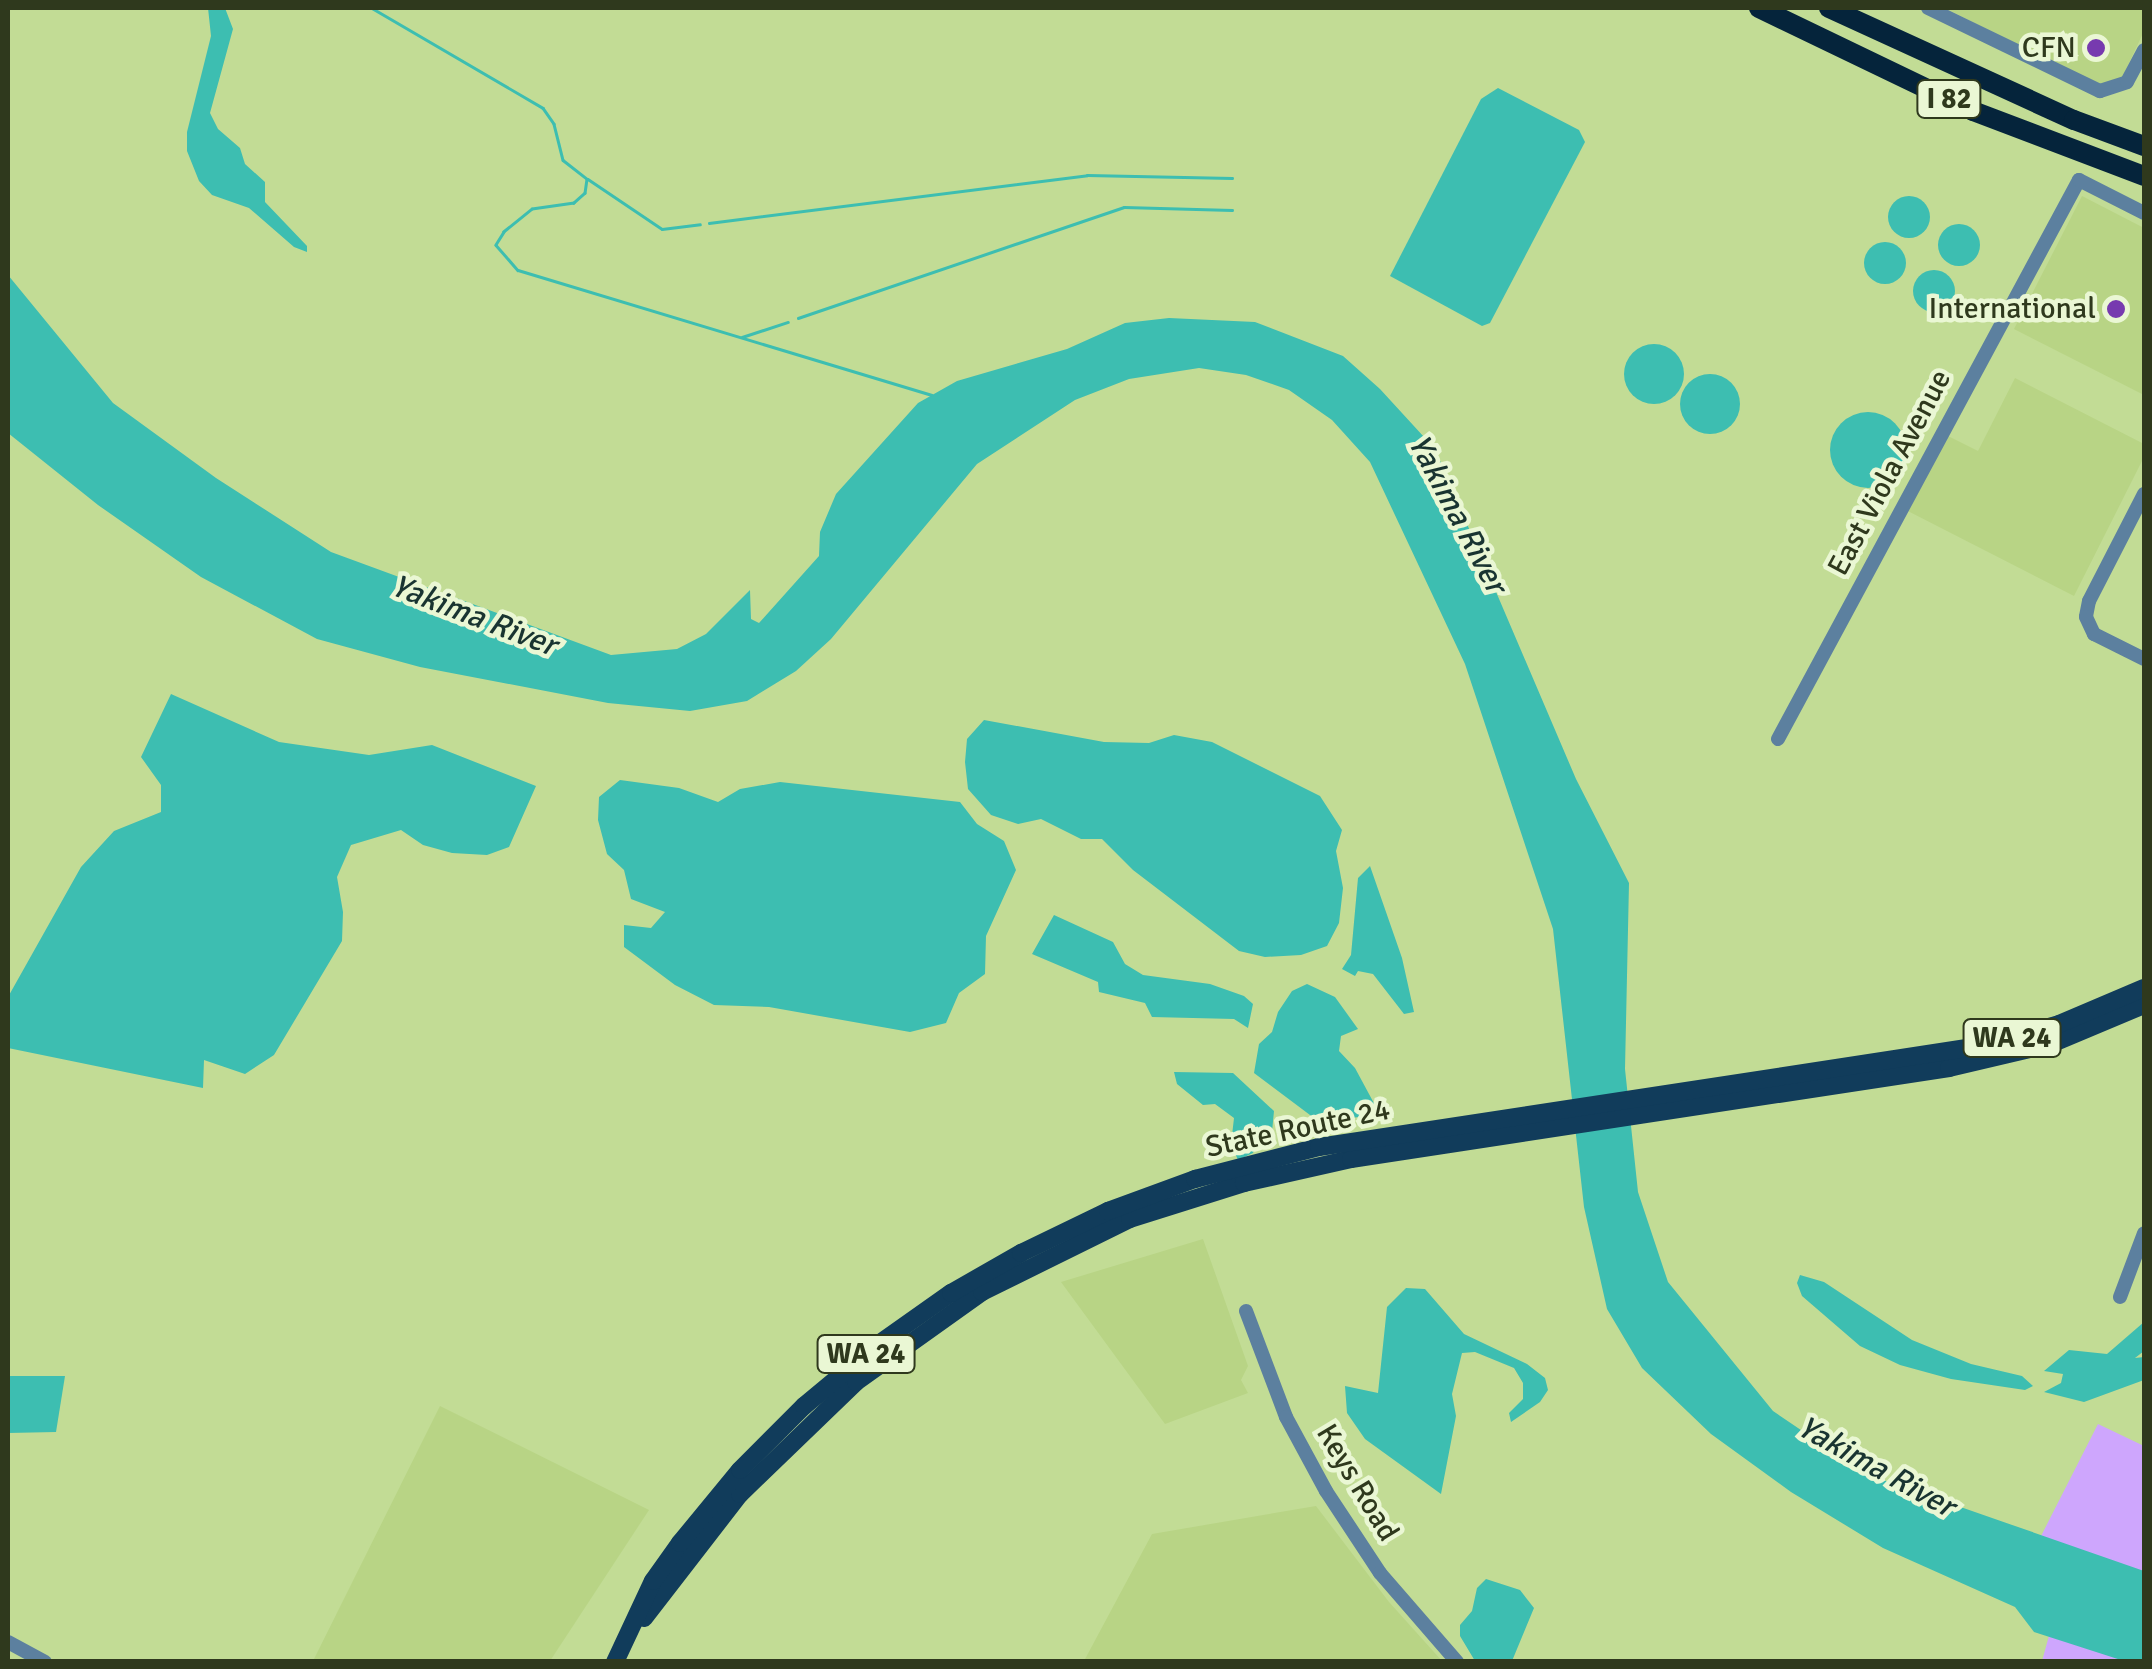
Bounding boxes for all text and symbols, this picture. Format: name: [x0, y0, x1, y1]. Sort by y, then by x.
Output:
place label: CFN: [2022, 30, 2076, 66]
marker: CFN: [2085, 37, 2107, 59]
road number: I 82: [1914, 76, 1984, 122]
place label: International: [1928, 291, 2096, 327]
marker: International: [2105, 298, 2127, 320]
street label: East Viola Avenue: [1821, 364, 1959, 582]
water label: Yakima River: [1399, 428, 1515, 600]
water label: Yakima River: [386, 567, 562, 665]
road number: WA 24: [1962, 1015, 2062, 1061]
street label: State Route 24: [1202, 1092, 1394, 1166]
road number: WA 24: [816, 1331, 916, 1377]
water label: Yakima River: [1791, 1408, 1961, 1526]
street label: Keys Road: [1308, 1418, 1406, 1548]

